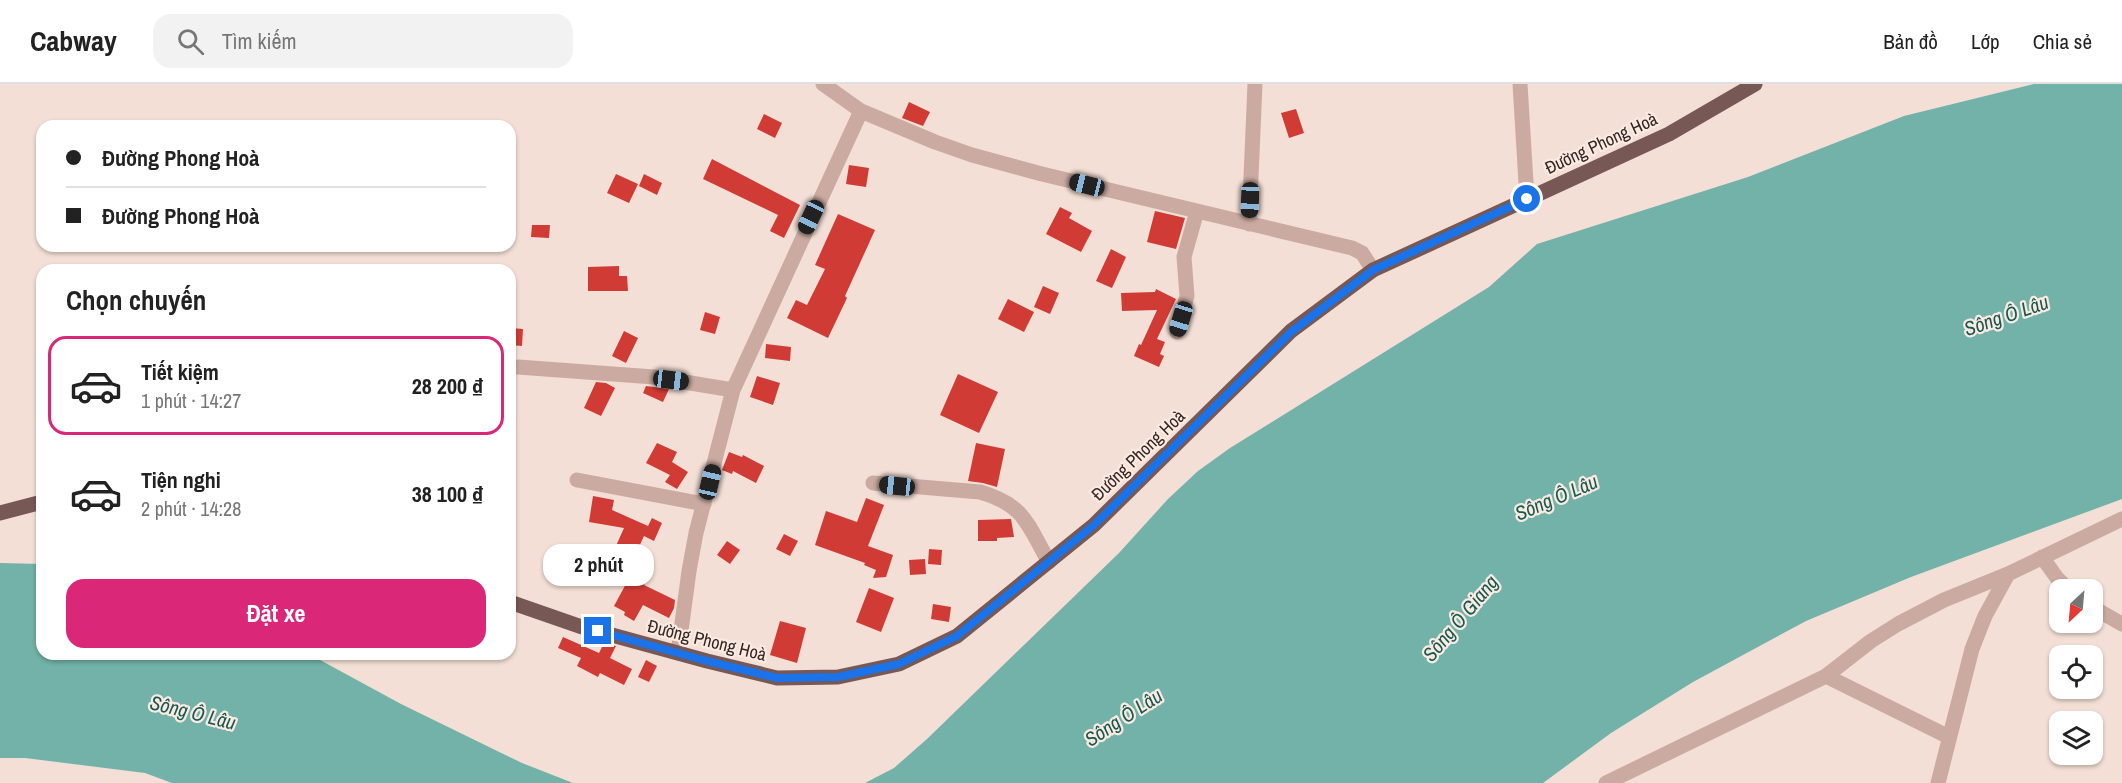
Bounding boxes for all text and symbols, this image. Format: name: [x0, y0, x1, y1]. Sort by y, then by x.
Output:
search box: [153, 14, 573, 68]
text: Cabway: [30, 22, 117, 60]
icon: search: [174, 25, 207, 58]
text: Tìm kiếm: [222, 26, 297, 56]
text: Bản đồ: [1883, 27, 1938, 56]
text: Lớp: [1971, 27, 2000, 56]
text: Chia sẻ: [2033, 27, 2092, 56]
street label: Đường Phong Hoà: [1541, 106, 1661, 180]
text: Đường Phong Hoà: [102, 143, 259, 173]
car: [1067, 172, 1107, 198]
car: [1240, 182, 1260, 218]
route start: [1513, 185, 1540, 212]
car: [795, 197, 827, 237]
text: Đường Phong Hoà: [102, 201, 259, 231]
text: Chọn chuyến: [66, 282, 206, 318]
water label: Sông Ô Lâu: [1960, 288, 2052, 342]
car: [1167, 299, 1195, 339]
text: Tiết kiệm: [141, 357, 219, 387]
icon: car: [69, 359, 123, 413]
car: [652, 369, 690, 391]
text: 28 200 ₫: [412, 371, 483, 401]
text: 1 phút · 14:27: [141, 387, 241, 414]
street label: Đường Phong Hoà: [1086, 404, 1190, 506]
car: [697, 462, 723, 502]
text: Tiện nghi: [141, 465, 221, 495]
icon: car: [69, 467, 123, 521]
water label: Sông Ô Lâu: [1510, 467, 1602, 527]
car: [878, 475, 916, 497]
text: 38 100 ₫: [412, 479, 483, 509]
text: 2 phút · 14:28: [141, 495, 241, 522]
callout: 2 phút: [542, 544, 654, 586]
text: 2 phút: [574, 551, 623, 578]
water label: Sông Ô Giang: [1416, 569, 1504, 667]
button: Đặt xe: [66, 579, 486, 648]
north arrow: [2049, 579, 2103, 633]
map controls: [2049, 579, 2103, 765]
street label: Đường Phong Hoà: [645, 613, 769, 667]
route end: [584, 617, 611, 644]
button: locate: [2049, 645, 2103, 699]
water label: Sông Ô Lâu: [1079, 682, 1167, 752]
water label: Sông Ô Lâu: [147, 688, 239, 736]
button: layers: [2049, 711, 2103, 765]

